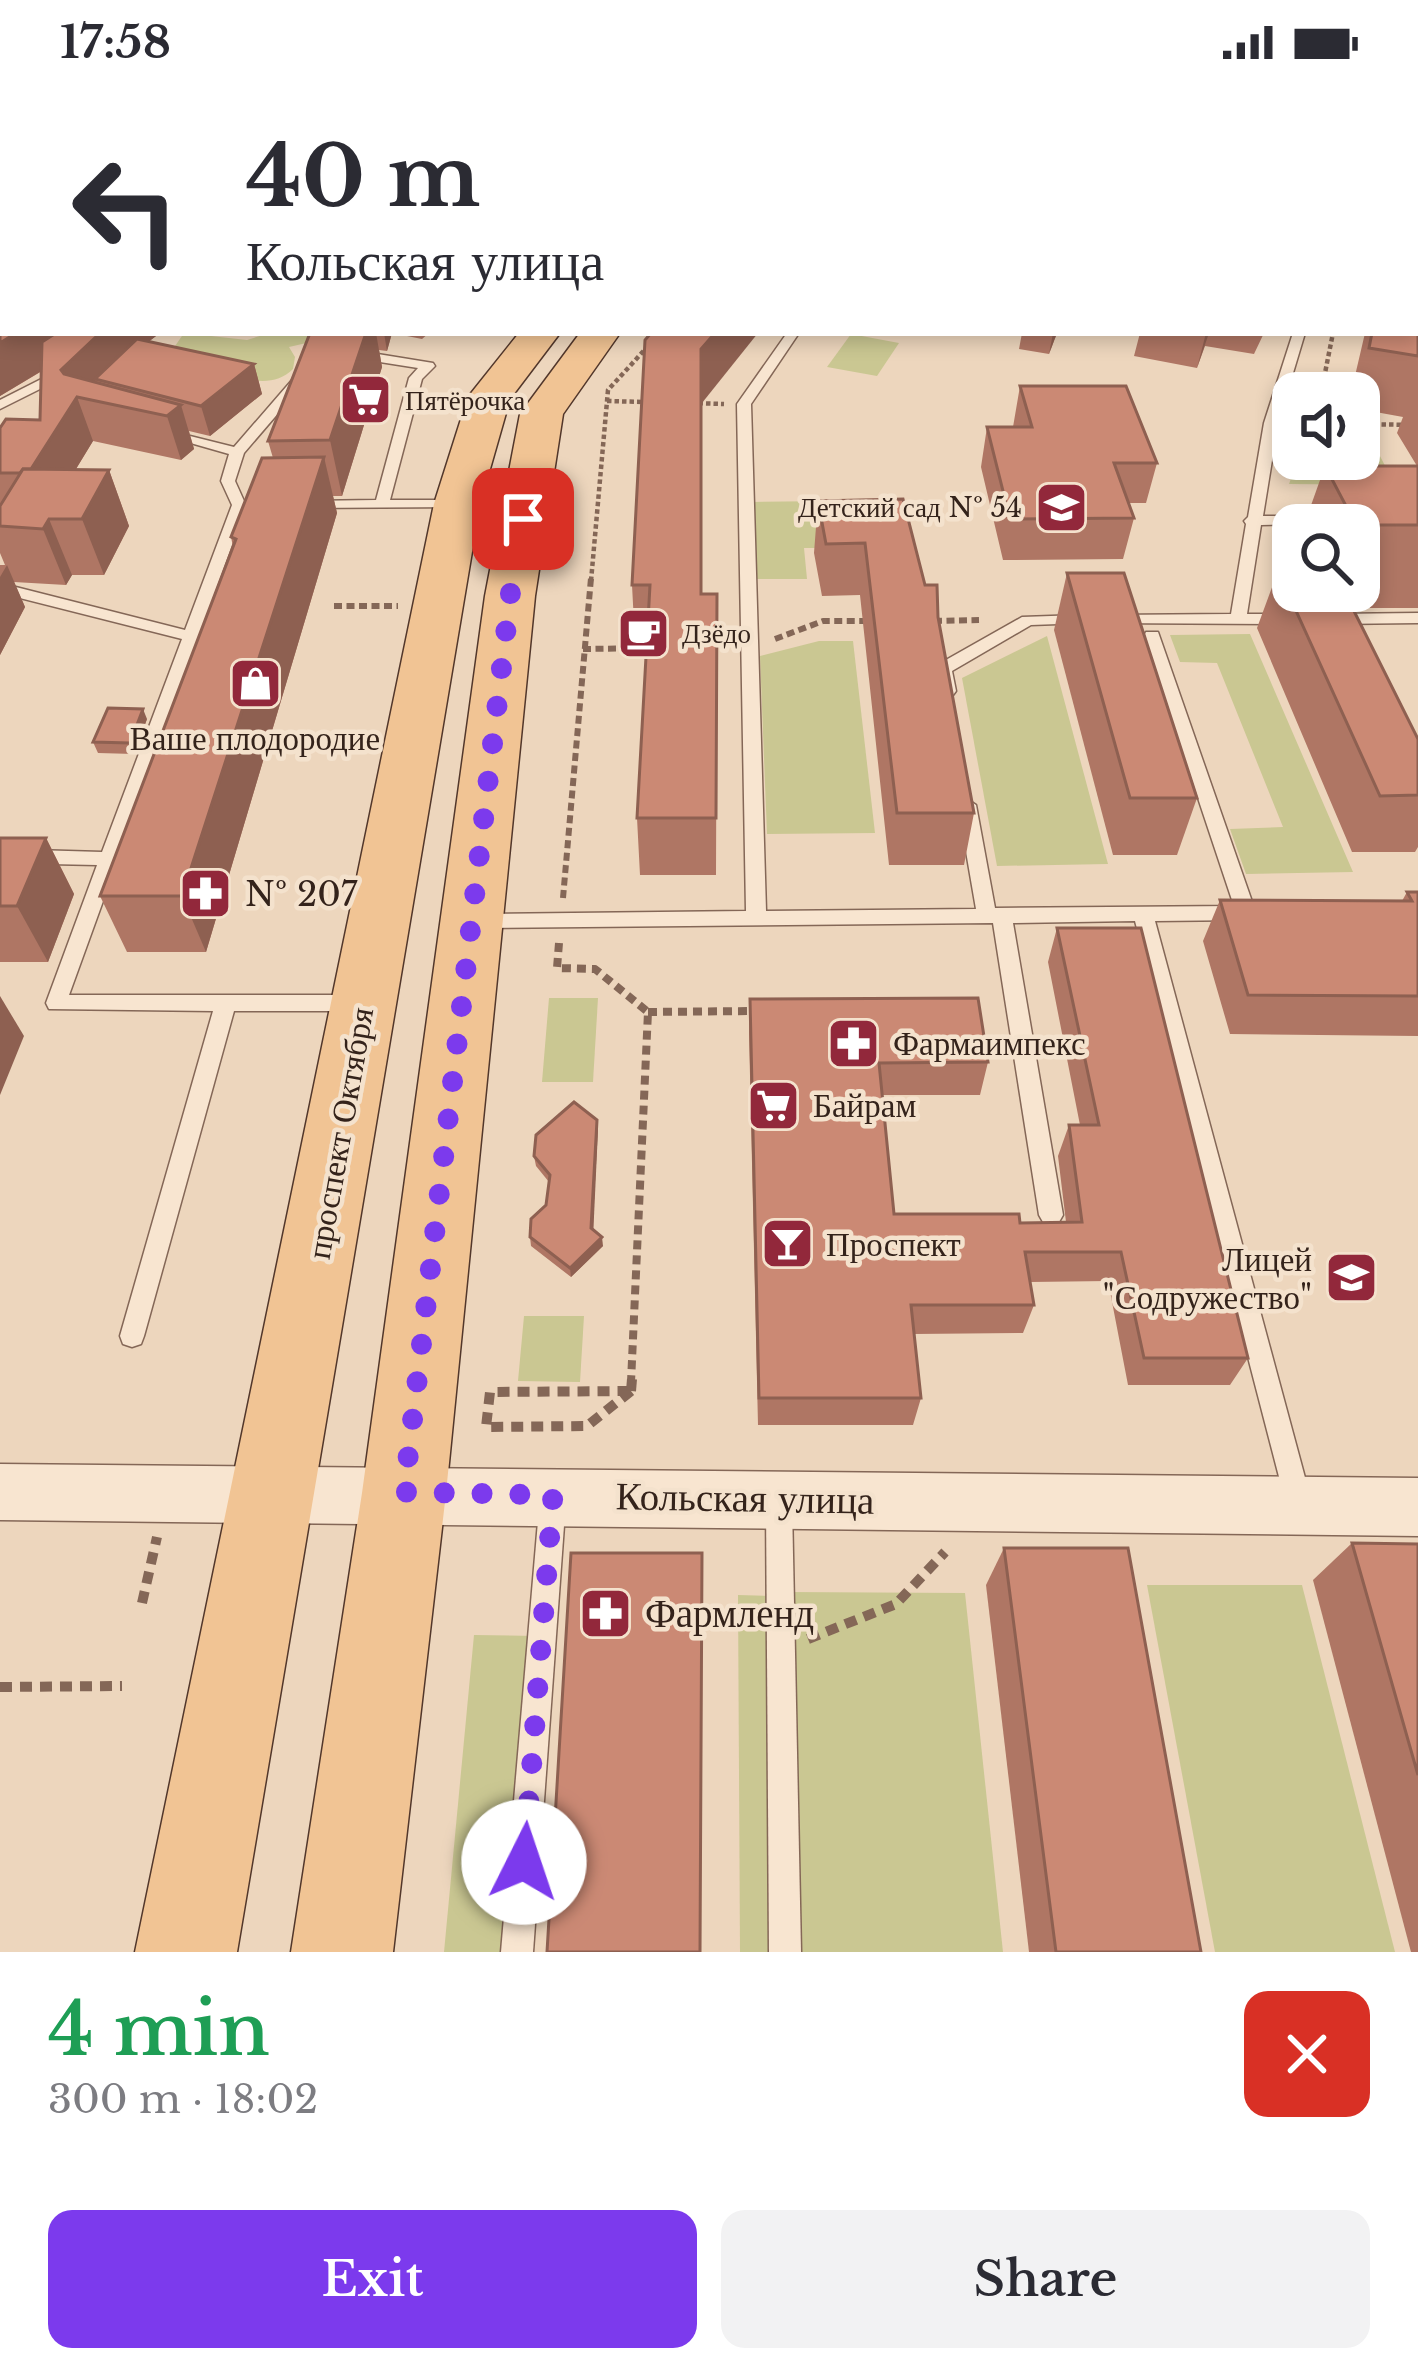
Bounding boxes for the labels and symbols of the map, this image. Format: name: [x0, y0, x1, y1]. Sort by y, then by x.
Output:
supermarket icon: Пятёрочка: [338, 372, 394, 428]
place label: Пятёрочка: [405, 384, 525, 417]
pin: [472, 468, 574, 570]
school or university icon: Детский сад № 54: [1033, 479, 1089, 535]
place label: Детский сад № 54: [798, 491, 1022, 524]
cafe icon: Дзёдо: [615, 605, 671, 661]
place label: Дзёдо: [682, 617, 751, 650]
shop icon: Ваше плодородие: [227, 656, 283, 712]
place label: Ваше плодородие: [130, 718, 380, 759]
pharmacy icon: № 207: [178, 866, 234, 922]
place label: № 207: [245, 874, 358, 915]
street label: проспект Октября: [298, 1004, 382, 1262]
pharmacy icon: Фармаимпекс: [826, 1015, 882, 1071]
place label: Фармаимпекс: [893, 1023, 1086, 1064]
supermarket icon: Байрам: [746, 1077, 802, 1133]
place label: Байрам: [813, 1085, 916, 1126]
bar icon: Проспект: [759, 1216, 815, 1272]
place label: Проспект: [826, 1224, 961, 1265]
place label: Лицей "Содружество": [1103, 1239, 1312, 1318]
school or university icon: Лицей "Содружество": [1323, 1250, 1379, 1306]
street label: Кольская улица: [615, 1471, 875, 1525]
pharmacy icon: Фармленд: [578, 1585, 634, 1641]
place label: Фармленд: [645, 1589, 814, 1638]
position arrow: [461, 1799, 587, 1925]

